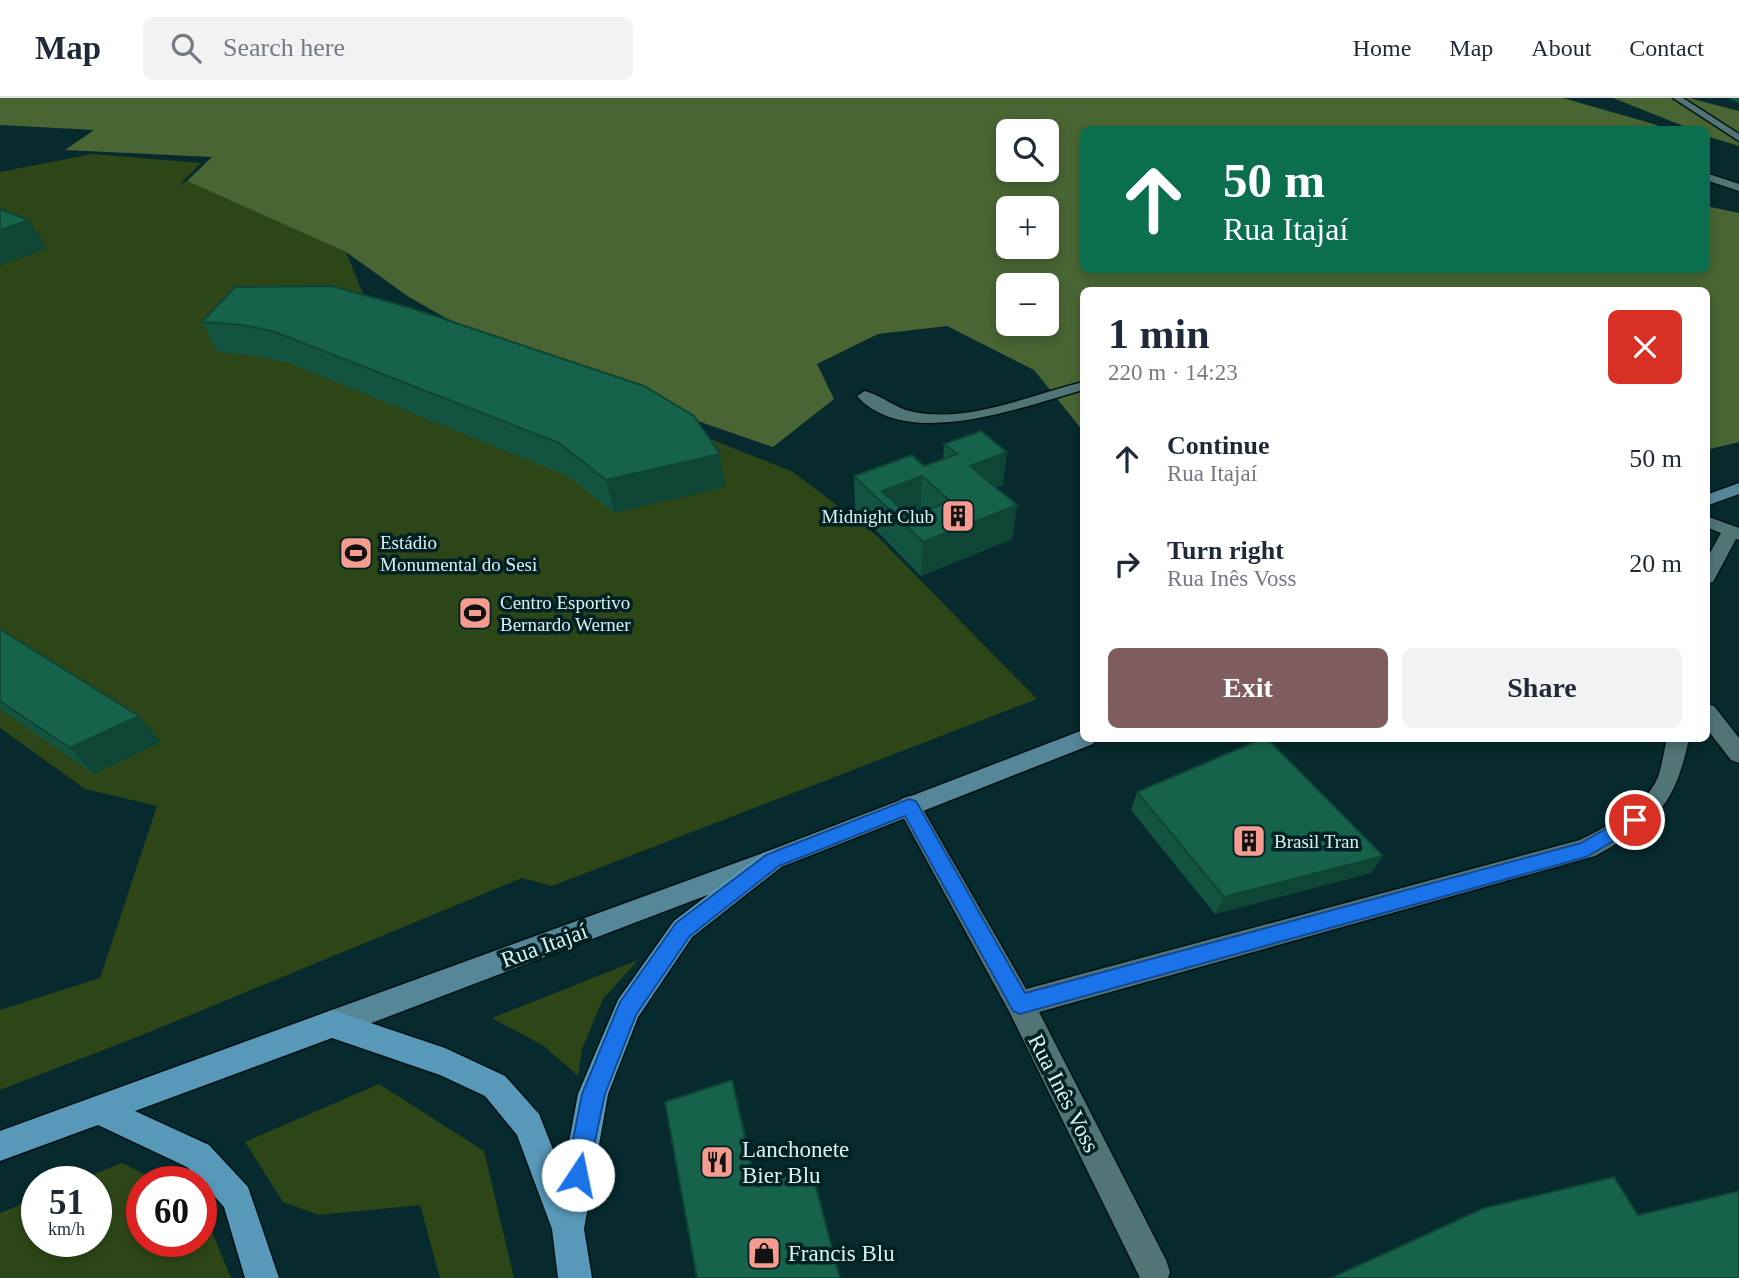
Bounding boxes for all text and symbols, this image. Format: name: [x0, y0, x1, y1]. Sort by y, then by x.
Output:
search box: [143, 17, 633, 80]
icon: search: [167, 29, 205, 67]
text: Map: [35, 30, 101, 66]
text: Search here: [223, 33, 345, 62]
text: Home: [1353, 35, 1411, 61]
text: Map: [1449, 35, 1493, 61]
text: About: [1531, 35, 1591, 61]
text: Contact: [1629, 35, 1704, 61]
map controls: [996, 119, 1059, 336]
button: search: [996, 119, 1059, 182]
text: 50 m: [1223, 153, 1325, 208]
icon: ahead: [1108, 154, 1199, 245]
button: +: [996, 196, 1059, 259]
text: Rua Itajaí: [1223, 211, 1348, 247]
button: −: [996, 273, 1059, 336]
button: close: [1608, 310, 1682, 384]
text: 1 min: [1108, 311, 1210, 357]
text: 220 m · 14:23: [1108, 360, 1238, 385]
text: Continue: [1167, 431, 1270, 460]
icon: ahead: [1108, 440, 1146, 478]
text: 50 m: [1629, 444, 1682, 473]
text: Rua Itajaí: [1167, 461, 1257, 486]
building icon: Midnight Club: [939, 497, 977, 535]
place label: Midnight Club: [822, 506, 934, 527]
place label: Estádio Monumental do Sesi: [380, 532, 537, 575]
sports icon: Estádio Monumental do Sesi: [337, 534, 375, 572]
text: Turn right: [1167, 536, 1284, 565]
icon: right: [1108, 545, 1146, 583]
text: 20 m: [1629, 549, 1682, 578]
text: Rua Inês Voss: [1167, 566, 1297, 591]
place label: Centro Esportivo Bernardo Werner: [500, 592, 631, 635]
sports icon: Centro Esportivo Bernardo Werner: [456, 594, 494, 632]
button: Exit: [1108, 648, 1388, 728]
button: Share: [1402, 648, 1682, 728]
pin: [1605, 790, 1665, 850]
icon: arrive: [1616, 801, 1654, 839]
building icon: Brasil Tran: [1230, 822, 1268, 860]
place label: Brasil Tran: [1274, 831, 1359, 852]
street label: Rua Itajaí: [498, 918, 591, 973]
street label: Rua Inês Voss: [1023, 1030, 1104, 1157]
place label: Lanchonete Bier Blu: [742, 1137, 849, 1188]
position arrow: [541, 1138, 615, 1212]
restaurant icon: Lanchonete Bier Blu: [698, 1143, 736, 1181]
speed limit sign: 60: [126, 1166, 217, 1257]
text: 51: [49, 1183, 84, 1222]
text: km/h: [48, 1219, 85, 1239]
shop icon: Francis Blu: [745, 1234, 783, 1272]
place label: Francis Blu: [788, 1241, 895, 1266]

